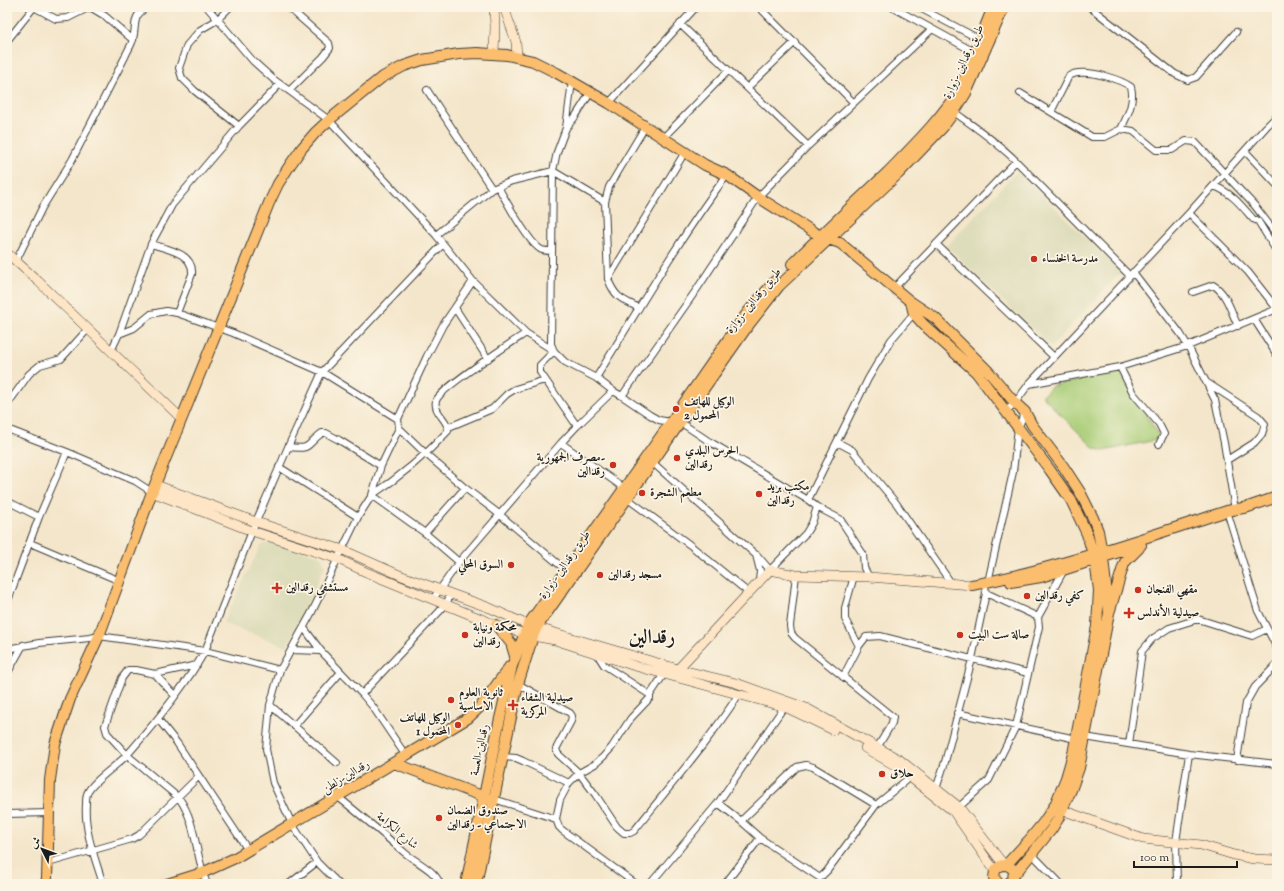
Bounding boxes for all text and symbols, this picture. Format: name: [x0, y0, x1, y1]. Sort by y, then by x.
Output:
street label: طريق رقدالين -زوارة: [939, 22, 989, 102]
place label: مدرسة الخنساء: [1042, 250, 1099, 268]
marker: مدرسة الخنساء: [1029, 254, 1039, 264]
street label: طريق رقدالين -زوارة: [722, 264, 786, 338]
place label: الوكيل للهاتف المحمول 2: [684, 393, 735, 425]
marker: الوكيل للهاتف المحمول 2: [671, 404, 681, 414]
place label: الحرس البلدي رقدالين: [685, 442, 739, 474]
place label: مصرف الجمهورية- رقدالين: [537, 449, 605, 481]
marker: الحرس البلدي رقدالين: [672, 453, 682, 463]
marker: مصرف الجمهورية- رقدالين: [608, 460, 618, 470]
place label: مكتب بريد رقدالين: [767, 478, 810, 510]
place label: مطعم الشجرة: [650, 484, 702, 503]
marker: مطعم الشجرة: [637, 488, 647, 498]
marker: مكتب بريد رقدالين: [754, 489, 764, 499]
street label: طريق رقدالين -زوارة: [535, 527, 596, 603]
place label: السوق المحلي: [457, 556, 503, 576]
marker: السوق المحلي: [506, 560, 516, 570]
place label: مسجد رقدالين: [608, 566, 662, 584]
marker: مسجد رقدالين: [595, 570, 605, 580]
place label: مستشفي رقدالين: [286, 579, 349, 599]
place label: مقهي الفنجان: [1146, 581, 1198, 600]
marker: مستشفي رقدالين: [271, 582, 283, 594]
marker: مقهي الفنجان: [1133, 585, 1143, 595]
place label: كفي رقدالين: [1035, 587, 1084, 607]
marker: كفي رقدالين: [1022, 591, 1032, 601]
place label: صيدلية الأندلس: [1137, 603, 1199, 622]
marker: صيدلية الأندلس: [1124, 608, 1134, 618]
place label: محكمة ونيابة رقدالين: [473, 619, 517, 651]
district label: رقدالين: [629, 624, 675, 653]
place label: صالة ست البيت: [968, 626, 1029, 644]
marker: محكمة ونيابة رقدالين: [460, 630, 470, 640]
marker: صالة ست البيت: [955, 630, 965, 640]
place label: ثانوية العلوم الاساسية: [459, 684, 503, 716]
place label: صيدلية الشفاء المركزية: [521, 689, 573, 721]
marker: ثانوية العلوم الاساسية: [446, 695, 456, 705]
marker: صيدلية الشفاء المركزية: [508, 700, 518, 710]
place label: الوكيل للهاتف المحمول 1: [400, 709, 450, 741]
marker: الوكيل للهاتف المحمول 1: [453, 720, 463, 730]
street label: رقدالين-العسة: [466, 722, 494, 777]
street label: رقدالين-زلطن: [319, 756, 373, 798]
place label: حلاق: [890, 765, 914, 783]
marker: حلاق: [877, 769, 887, 779]
place label: صندوق الضمان الاجتماعي - رقدالين: [447, 802, 527, 834]
street label: شارع الكرامة: [371, 808, 422, 855]
marker: صندوق الضمان الاجتماعي - رقدالين: [434, 813, 444, 823]
north arrow: [22, 829, 62, 869]
text: ش: [26, 834, 45, 852]
scale bar: [1134, 843, 1237, 869]
text: 100 m: [1140, 849, 1169, 867]

